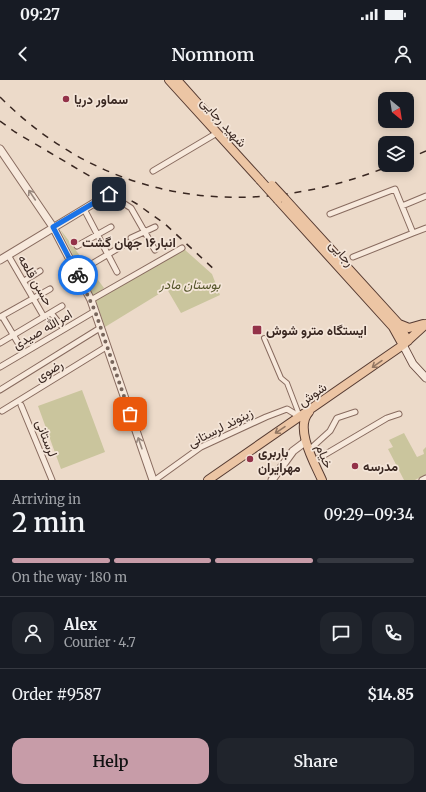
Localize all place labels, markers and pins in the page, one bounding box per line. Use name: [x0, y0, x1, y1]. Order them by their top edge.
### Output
place label: سماور دریا: [74, 91, 128, 108]
marker: سماور دریا: [61, 94, 71, 104]
pin: [92, 177, 126, 211]
place label: انبار۱۶ جهان گشت: [82, 234, 176, 251]
marker: انبار۱۶ جهان گشت: [69, 237, 79, 247]
place label: ایستگاه مترو شوش: [266, 322, 367, 339]
marker: ایستگاه مترو شوش: [251, 324, 263, 336]
pin: [113, 397, 147, 431]
place label: باربری مهرایران: [258, 444, 300, 476]
marker: باربری مهرایران: [245, 454, 255, 464]
place label: مدرسه: [363, 458, 398, 475]
marker: مدرسه: [350, 461, 360, 471]

